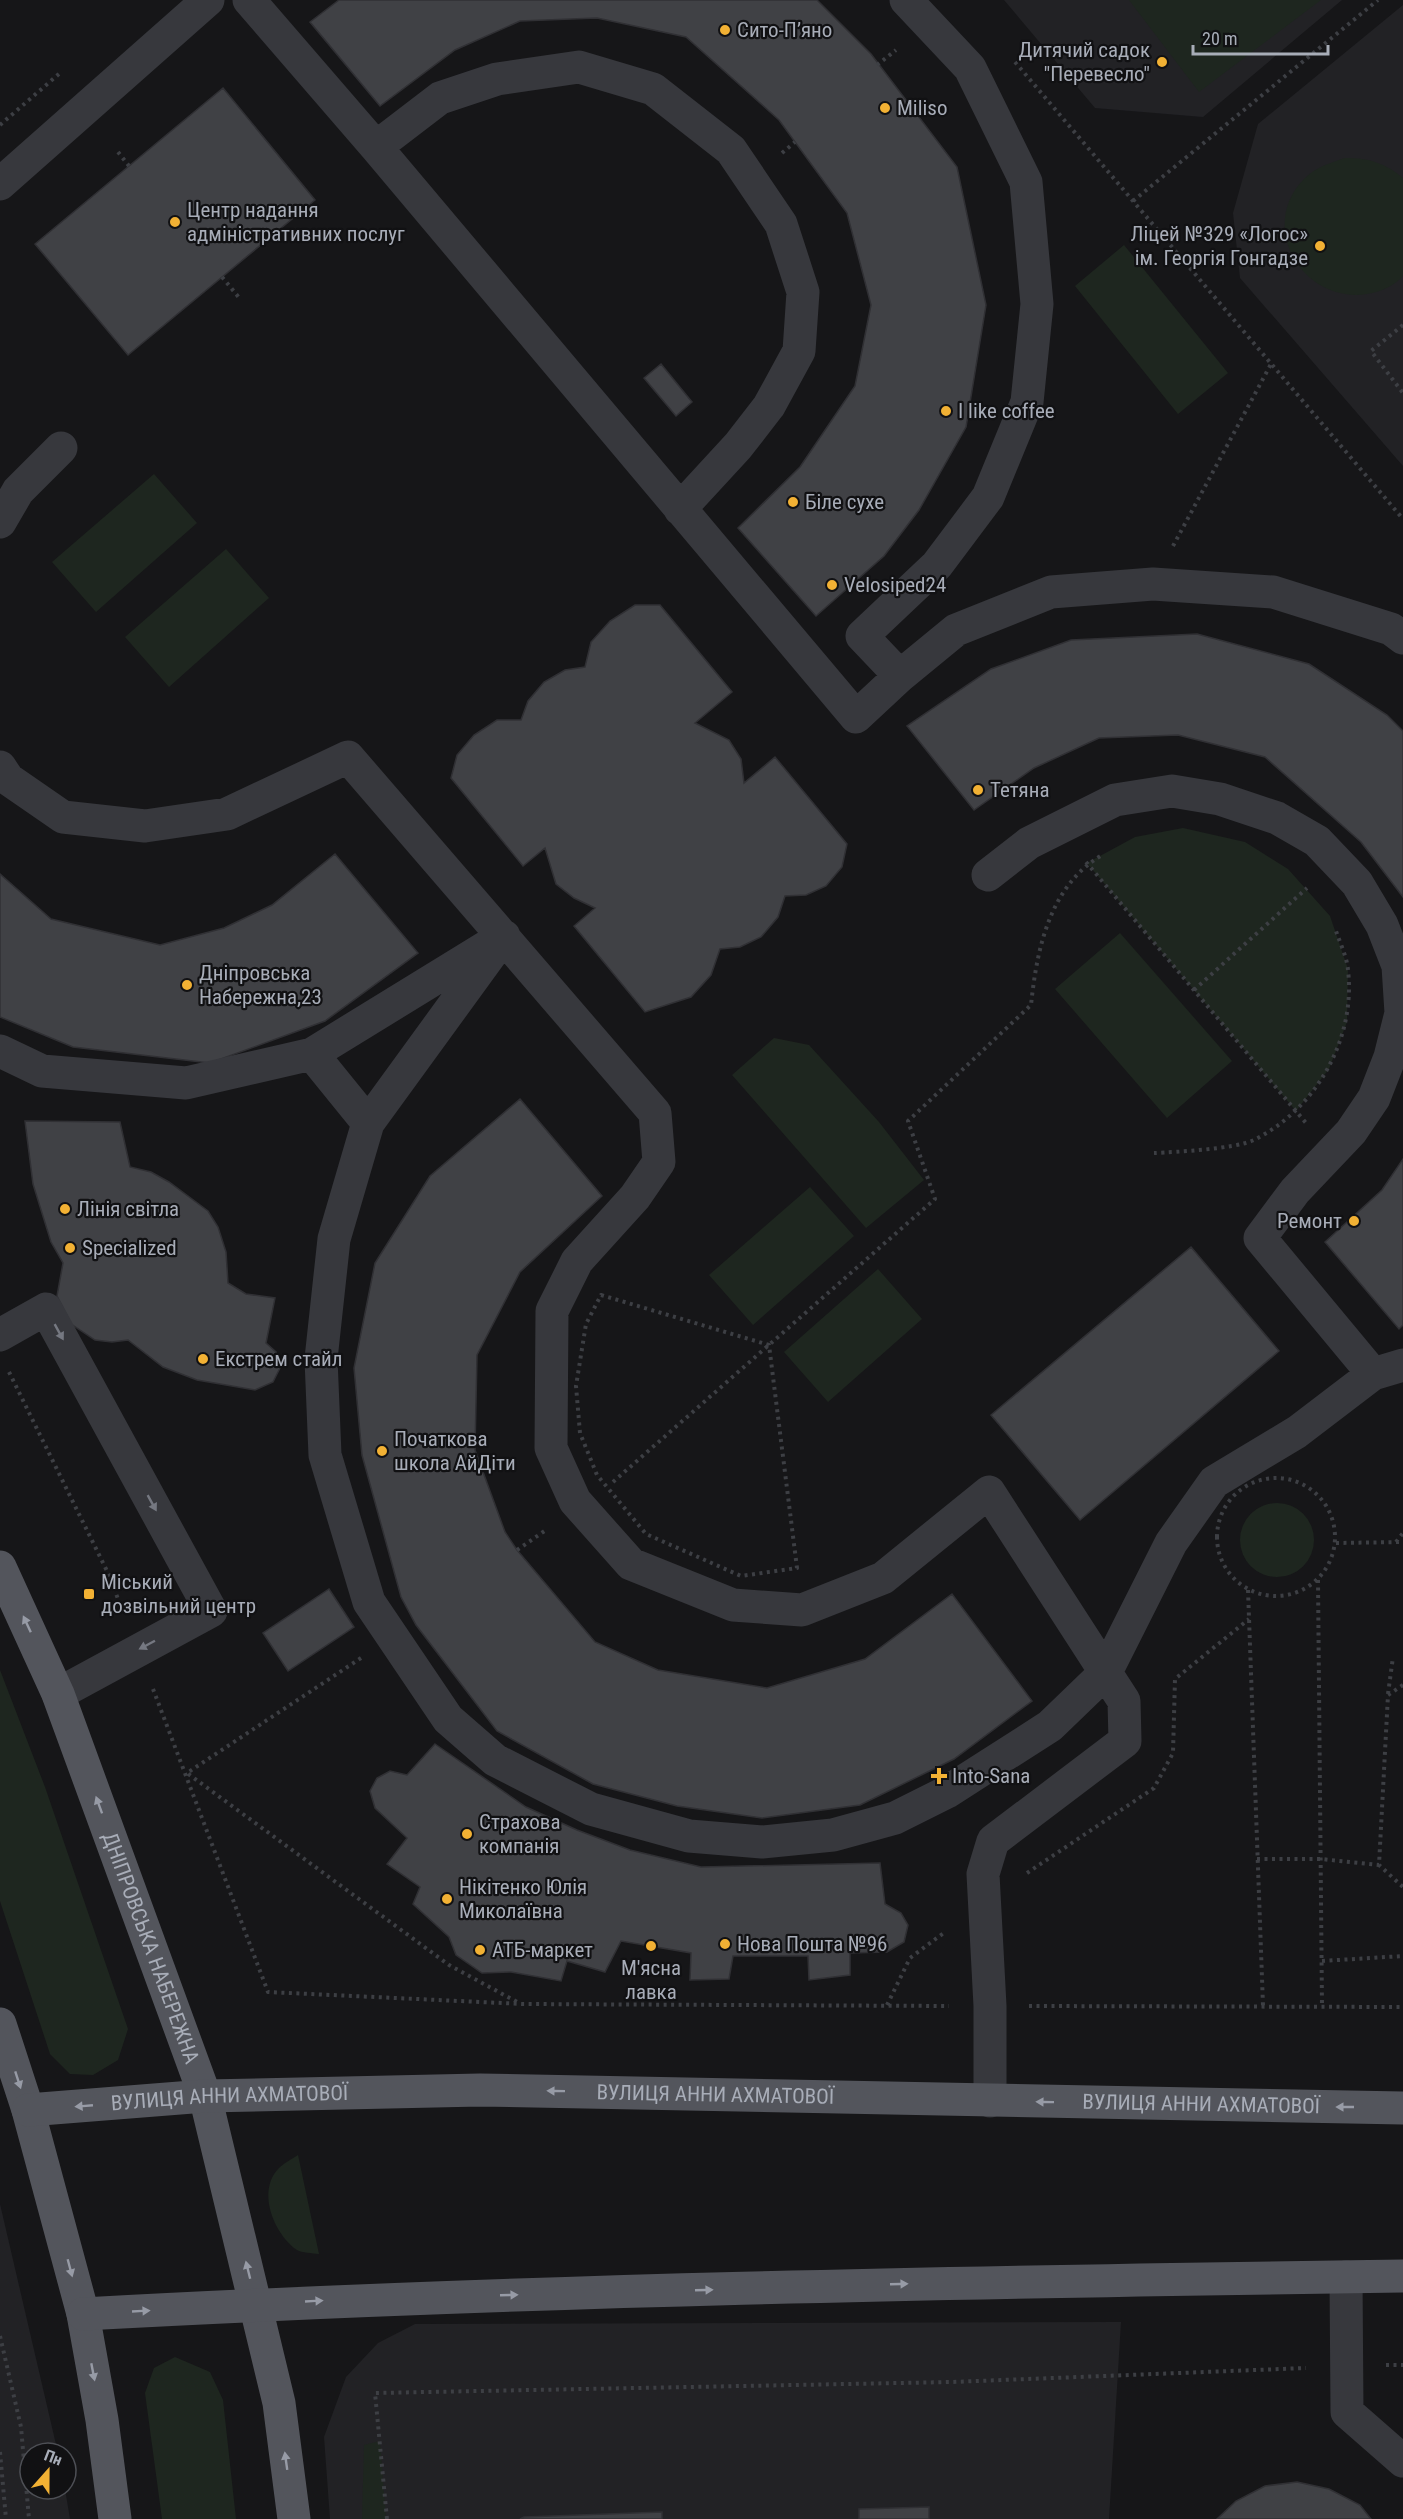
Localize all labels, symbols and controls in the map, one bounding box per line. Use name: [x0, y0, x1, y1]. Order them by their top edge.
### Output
place label: Сито-П’яно: [737, 18, 832, 42]
scale bar: [1193, 18, 1328, 56]
marker: Сито-П’яно: [718, 23, 732, 37]
text: 20 m: [1202, 28, 1237, 49]
place label: Дитячий садок "Перевесло": [1018, 38, 1150, 86]
marker: Дитячий садок "Перевесло": [1155, 55, 1169, 69]
place label: Miliso: [897, 96, 947, 120]
marker: Miliso: [878, 101, 892, 115]
place label: Центр надання адміністративних послуг: [187, 198, 405, 246]
marker: Центр надання адміністративних послуг: [168, 215, 182, 229]
place label: Ліцей №329 «Логос» ім. Георгія Гонгадзе: [1130, 222, 1308, 270]
marker: Ліцей №329 «Логос» ім. Георгія Гонгадзе: [1313, 239, 1327, 253]
place label: I like coffee: [958, 399, 1055, 423]
marker: I like coffee: [939, 404, 953, 418]
place label: Біле сухе: [805, 490, 884, 514]
marker: Біле сухе: [786, 495, 800, 509]
place label: Velosiped24: [844, 573, 946, 597]
marker: Velosiped24: [825, 578, 839, 592]
place label: Тетяна: [990, 778, 1049, 802]
marker: Тетяна: [971, 783, 985, 797]
place label: Дніпровська Набережна,23: [199, 961, 322, 1009]
marker: Дніпровська Набережна,23: [180, 978, 194, 992]
place label: Лінія світла: [77, 1197, 179, 1221]
marker: Лінія світла: [58, 1202, 72, 1216]
place label: Ремонт: [1277, 1209, 1342, 1233]
marker: Ремонт: [1347, 1214, 1361, 1228]
place label: Specialized: [82, 1236, 177, 1260]
marker: Specialized: [63, 1241, 77, 1255]
one-way arrow: [54, 1324, 64, 1341]
place label: Екстрем стайл: [215, 1347, 343, 1371]
marker: Екстрем стайл: [196, 1352, 210, 1366]
place label: Початкова школа АйДіти: [394, 1427, 516, 1475]
marker: Початкова школа АйДіти: [375, 1444, 389, 1458]
one-way arrow: [147, 1495, 157, 1512]
place label: Міський дозвільний центр: [101, 1570, 256, 1618]
marker: Міський дозвільний центр: [82, 1587, 96, 1601]
one-way arrow: [22, 1615, 31, 1632]
one-way arrow: [139, 1640, 156, 1650]
place label: Into-Sana: [952, 1764, 1030, 1788]
marker: Into-Sana: [930, 1767, 948, 1785]
one-way arrow: [93, 1796, 103, 1814]
place label: Страхова компанія: [479, 1810, 560, 1858]
marker: Страхова компанія: [460, 1827, 474, 1841]
street label: ДНІПРОВСЬКА НАБЕРЕЖНА: [98, 1829, 204, 2067]
place label: Нікітенко Юлія Миколаївна: [459, 1875, 587, 1923]
marker: Нікітенко Юлія Миколаївна: [440, 1892, 454, 1906]
place label: Нова Пошта №96: [737, 1932, 887, 1956]
marker: Нова Пошта №96: [718, 1937, 732, 1951]
place label: АТБ-маркет: [492, 1938, 593, 1962]
marker: М'ясна лавка: [644, 1939, 658, 1953]
marker: АТБ-маркет: [473, 1943, 487, 1957]
place label: М'ясна лавка: [621, 1956, 681, 2004]
one-way arrow: [14, 2071, 23, 2089]
street label: ВУЛИЦЯ АННИ АХМАТОВОЇ: [596, 2080, 835, 2109]
street label: ВУЛИЦЯ АННИ АХМАТОВОЇ: [110, 2081, 349, 2115]
one-way arrow: [546, 2087, 565, 2096]
street label: ВУЛИЦЯ АННИ АХМАТОВОЇ: [1082, 2090, 1321, 2118]
one-way arrow: [1035, 2097, 1054, 2107]
one-way arrow: [74, 2101, 93, 2111]
one-way arrow: [1335, 2102, 1354, 2112]
one-way arrow: [66, 2259, 75, 2277]
one-way arrow: [242, 2261, 252, 2279]
one-way arrow: [890, 2279, 909, 2289]
one-way arrow: [695, 2285, 714, 2294]
one-way arrow: [500, 2290, 519, 2300]
one-way arrow: [305, 2297, 324, 2306]
one-way arrow: [132, 2306, 151, 2316]
one-way arrow: [89, 2362, 98, 2381]
north arrow: [18, 2441, 78, 2501]
text: Пн: [41, 2445, 65, 2470]
one-way arrow: [282, 2451, 291, 2470]

